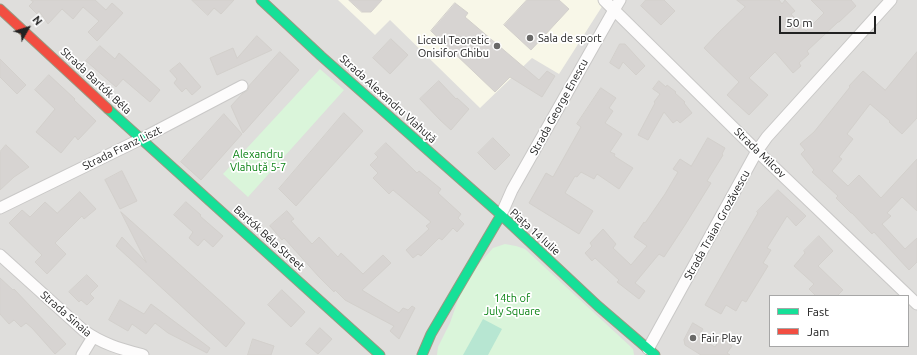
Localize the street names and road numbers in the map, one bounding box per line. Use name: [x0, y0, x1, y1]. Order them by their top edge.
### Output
street label: Strada Bartók Béla: [58, 45, 134, 117]
street label: Strada Alexandru Vlahuță: [337, 52, 439, 146]
street label: Strada George Enescu: [527, 57, 591, 157]
street label: Strada Franz Liszt: [80, 123, 164, 173]
street label: Strada Milcov: [732, 125, 788, 181]
street label: Strada Traian Grozăvescu: [681, 168, 753, 282]
street label: Bartók Béla Street: [231, 203, 307, 273]
street label: Piața 14 Iulie: [507, 206, 563, 258]
street label: Strada Sinaia: [38, 288, 94, 340]

